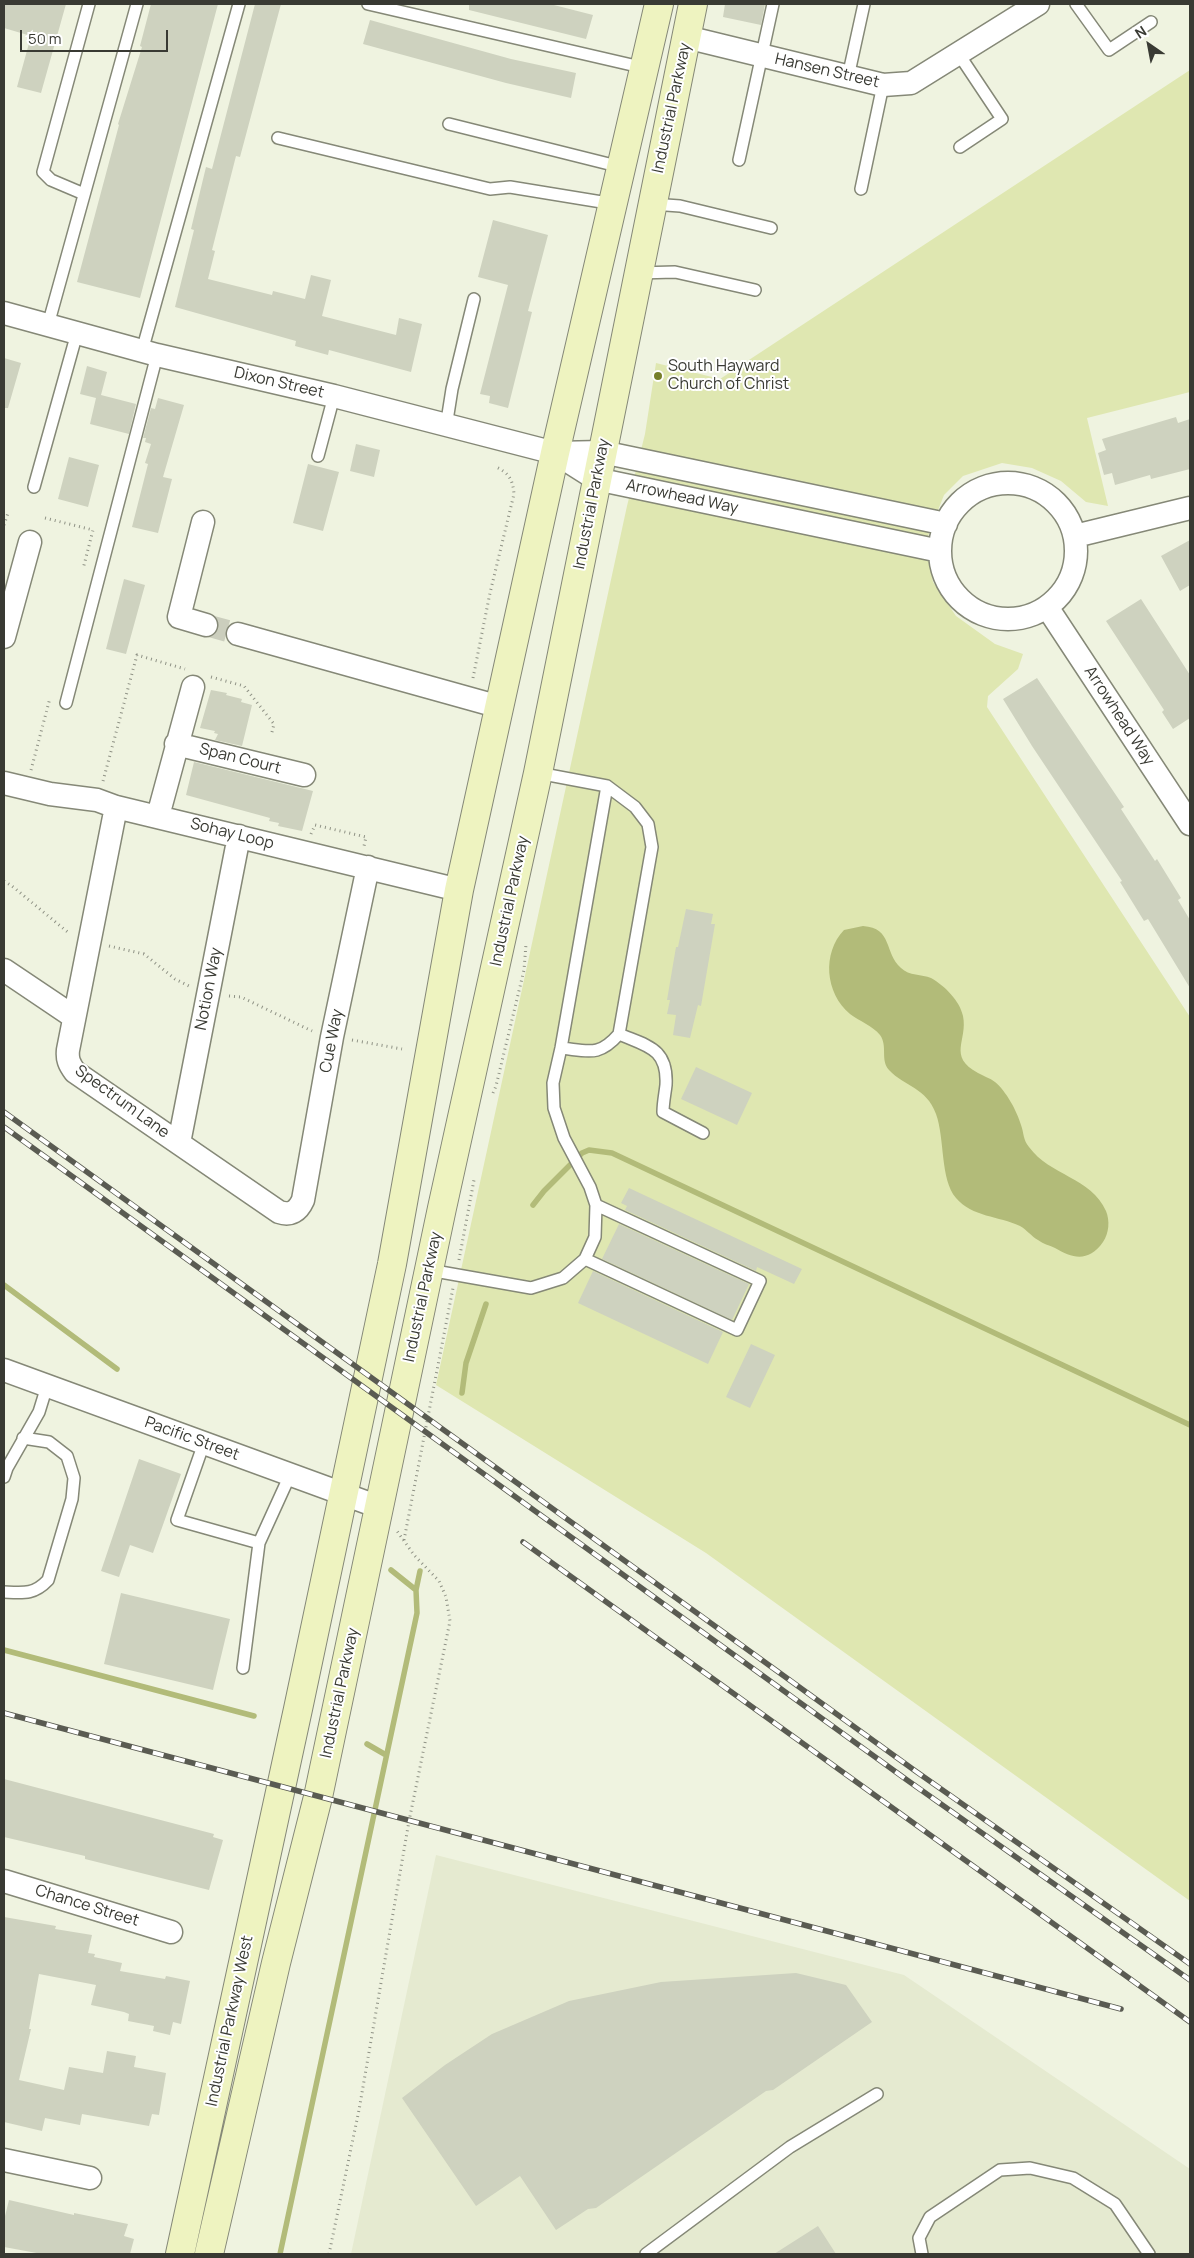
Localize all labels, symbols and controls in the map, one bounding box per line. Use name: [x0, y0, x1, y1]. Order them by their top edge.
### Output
scale bar: [22, 20, 170, 52]
north arrow: [1124, 20, 1174, 70]
text: N: [1131, 21, 1150, 43]
text: 50 m: [28, 28, 62, 49]
street label: Industrial Parkway: [649, 41, 695, 175]
street label: Hansen Street: [773, 50, 881, 92]
place label: South Hayward Church of Christ: [668, 357, 789, 395]
street label: Dixon Street: [232, 363, 326, 403]
marker: South Hayward Church of Christ: [652, 370, 664, 382]
street label: Industrial Parkway: [570, 437, 614, 571]
street label: Arrowhead Way: [624, 476, 740, 518]
street label: Arrowhead Way: [1080, 663, 1158, 769]
street label: Span Court: [197, 740, 283, 778]
street label: Sohay Loop: [188, 814, 276, 854]
street label: Industrial Parkway: [487, 834, 533, 968]
street label: Notion Way: [192, 946, 226, 1032]
street label: Cue Way: [316, 1007, 348, 1075]
street label: Spectrum Lane: [71, 1061, 173, 1143]
street label: Industrial Parkway: [400, 1230, 446, 1364]
street label: Pacific Street: [142, 1413, 242, 1465]
street label: Industrial Parkway: [317, 1626, 363, 1760]
street label: Chance Street: [33, 1881, 141, 1931]
street label: Industrial Parkway West: [203, 1934, 257, 2108]

